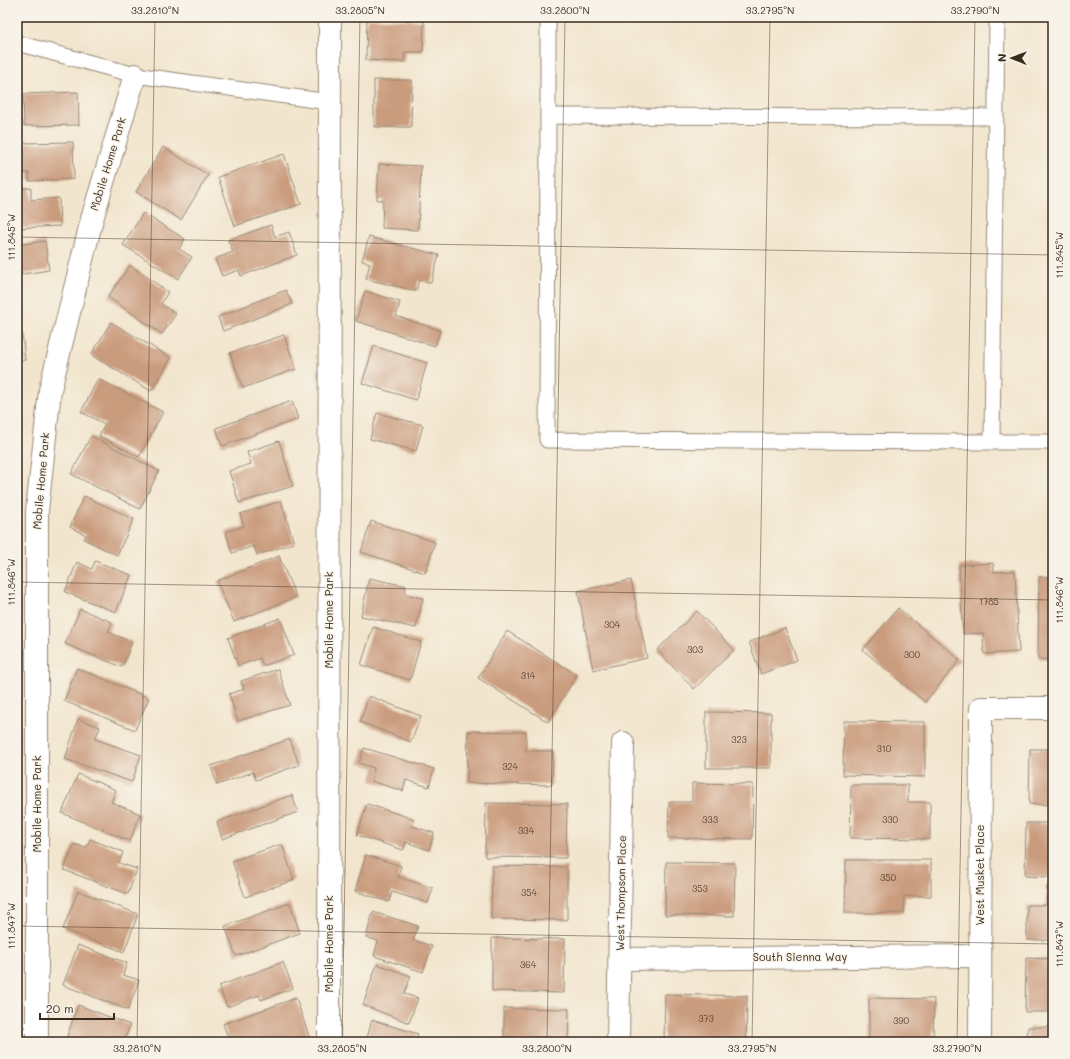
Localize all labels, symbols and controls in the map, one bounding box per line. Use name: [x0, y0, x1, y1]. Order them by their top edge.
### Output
text: 33.2810°N: [131, 3, 179, 17]
text: 33.2805°N: [335, 3, 385, 17]
text: 33.2800°N: [540, 3, 590, 17]
text: 33.2795°N: [746, 3, 794, 17]
text: 33.2790°N: [950, 3, 1000, 17]
north arrow: [992, 38, 1032, 78]
text: N: [994, 54, 1009, 62]
street label: Mobile Home Park: [86, 115, 129, 213]
text: 111.845°W: [4, 213, 18, 260]
text: 111.845°W: [1052, 231, 1066, 278]
street label: Mobile Home Park: [29, 432, 52, 530]
text: 111.846°W: [4, 558, 18, 605]
street label: Mobile Home Park: [321, 571, 336, 669]
text: 111.846°W: [1052, 576, 1066, 623]
house number: 1785: [979, 596, 999, 607]
house number: 304: [604, 619, 621, 630]
house number: 303: [687, 644, 703, 655]
house number: 300: [904, 649, 921, 660]
house number: 314: [521, 670, 536, 681]
house number: 323: [731, 734, 747, 745]
house number: 310: [877, 743, 892, 754]
street label: Mobile Home Park: [29, 755, 44, 853]
house number: 324: [502, 761, 518, 772]
house number: 333: [702, 814, 718, 825]
house number: 330: [882, 814, 898, 825]
street label: West Musket Place: [972, 824, 987, 925]
house number: 334: [518, 825, 535, 836]
street label: West Thompson Place: [612, 835, 629, 951]
house number: 350: [880, 872, 896, 883]
house number: 353: [692, 883, 708, 894]
house number: 354: [521, 887, 538, 898]
street label: Mobile Home Park: [321, 895, 336, 993]
text: 111.847°W: [4, 903, 18, 949]
text: 111.847°W: [1052, 921, 1066, 967]
street label: South Sienna Way: [753, 949, 847, 964]
house number: 364: [520, 959, 537, 970]
scale bar: [40, 995, 114, 1021]
text: 20 m: [46, 1000, 74, 1016]
house number: 373: [698, 1013, 714, 1024]
house number: 390: [893, 1015, 910, 1026]
text: 33.2810°N: [113, 1041, 161, 1055]
text: 33.2805°N: [317, 1041, 367, 1055]
text: 33.2800°N: [522, 1041, 572, 1055]
text: 33.2795°N: [728, 1041, 776, 1055]
text: 33.2790°N: [932, 1041, 982, 1055]

